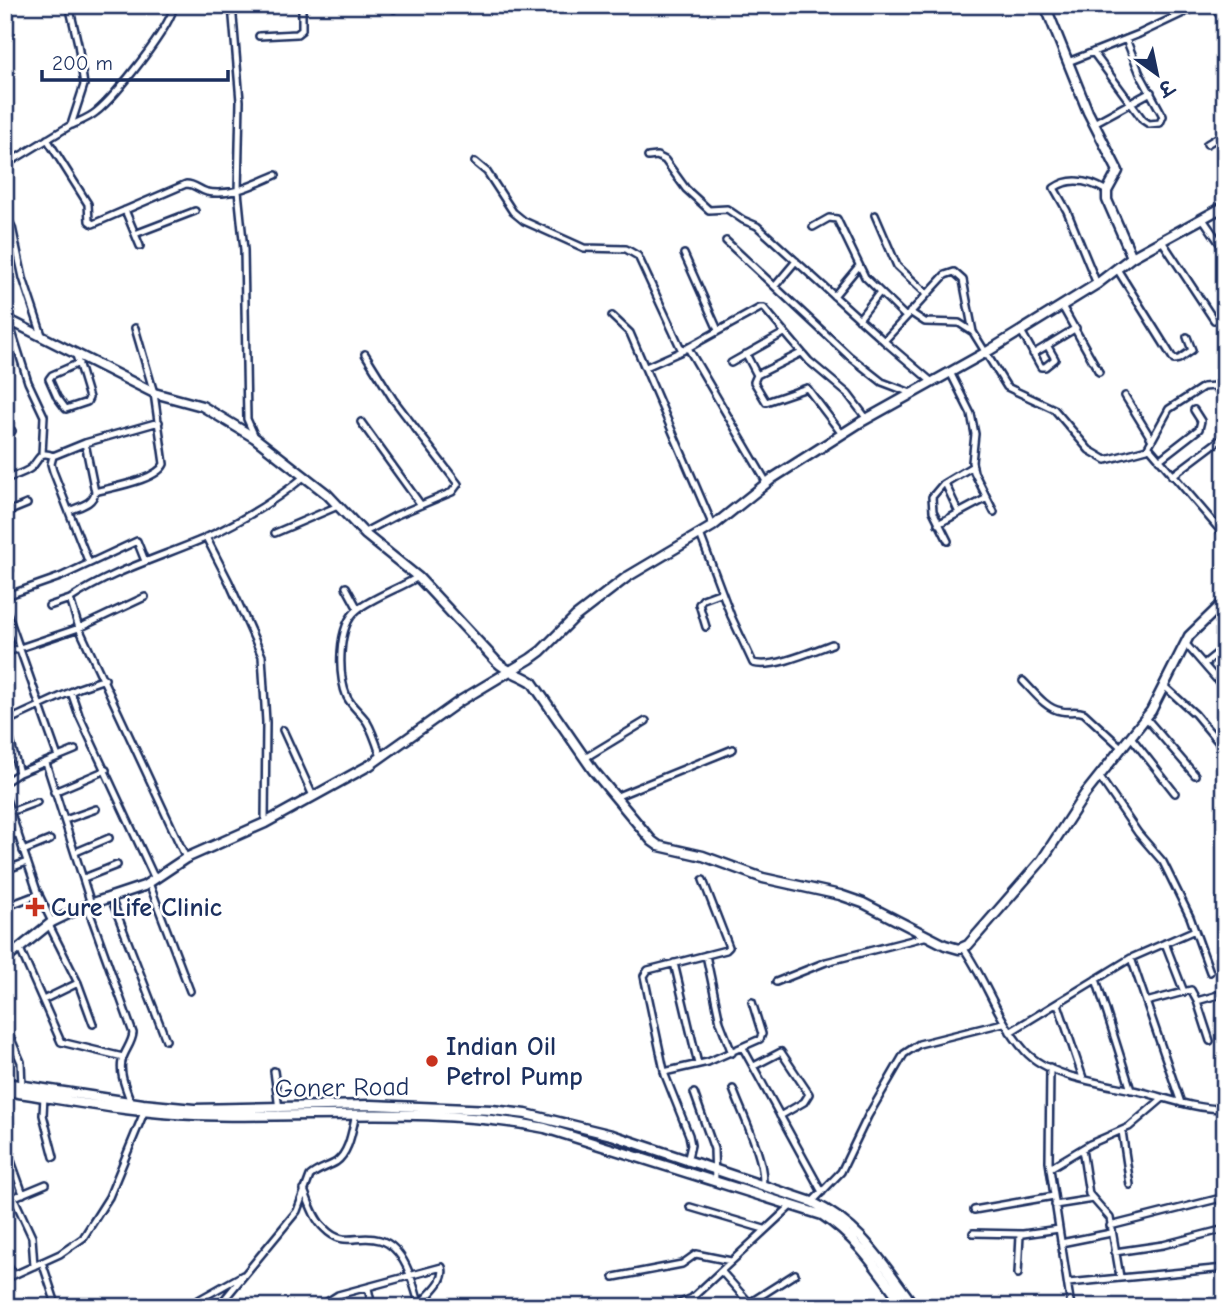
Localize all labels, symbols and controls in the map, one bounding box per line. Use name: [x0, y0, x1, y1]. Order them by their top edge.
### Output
scale bar: [42, 38, 228, 82]
north arrow: [1122, 38, 1192, 108]
text: 200 m: [52, 51, 113, 75]
text: उ: [1152, 74, 1179, 101]
place label: Cure Life Clinic: [51, 893, 222, 923]
marker: Cure Life Clinic: [25, 897, 45, 917]
place label: Indian Oil Petrol Pump: [446, 1032, 583, 1092]
marker: Indian Oil Petrol Pump: [424, 1053, 440, 1069]
street label: Goner Road: [274, 1072, 410, 1104]

